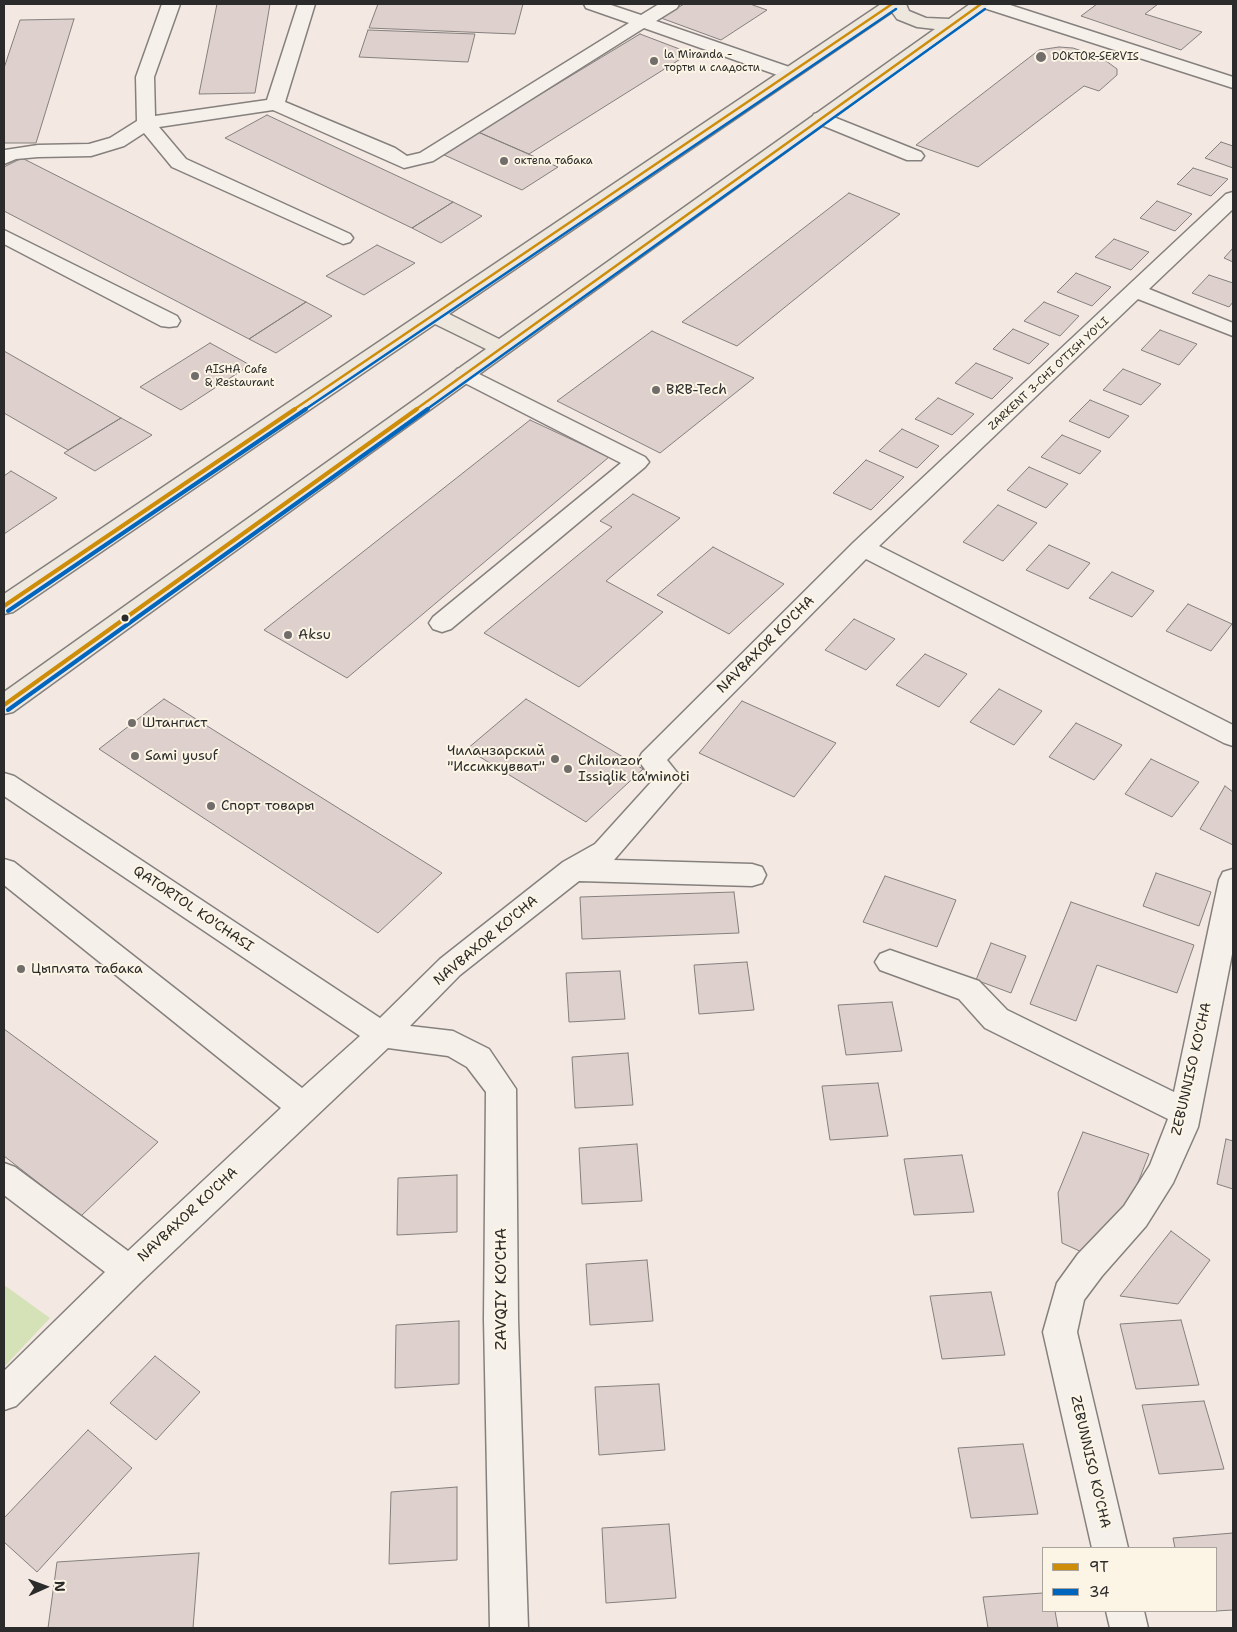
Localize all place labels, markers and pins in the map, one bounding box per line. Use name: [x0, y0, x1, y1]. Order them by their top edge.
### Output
place label: la Miranda - торты и сладости: [664, 48, 760, 74]
marker: DOKTOR-SERVIS: [1034, 50, 1048, 64]
place label: DOKTOR-SERVIS: [1052, 50, 1139, 64]
marker: la Miranda - торты и сладости: [648, 55, 660, 67]
place label: октепа табака: [514, 154, 593, 168]
marker: октепа табака: [498, 155, 510, 167]
place label: AISHA Cafe & Restaurant: [205, 363, 274, 389]
marker: AISHA Cafe & Restaurant: [189, 370, 201, 382]
place label: BRB-Tech: [666, 382, 727, 398]
marker: BRB-Tech: [650, 384, 662, 396]
unlabelled marker: [120, 613, 130, 623]
place label: Aksu: [298, 627, 331, 643]
marker: Aksu: [282, 629, 294, 641]
place label: Штангист: [142, 715, 207, 731]
marker: Штангист: [126, 717, 138, 729]
place label: Чиланзарский "Иссиккувват": [447, 743, 545, 776]
place label: Sami yusuf: [145, 748, 218, 764]
marker: Sami yusuf: [129, 750, 141, 762]
marker: Чиланзарский "Иссиккувват": [549, 753, 561, 765]
place label: Chilonzor Issiqlik ta'minoti: [578, 753, 690, 786]
marker: Chilonzor Issiqlik ta'minoti: [562, 763, 574, 775]
place label: Спорт товары: [221, 798, 314, 814]
marker: Спорт товары: [205, 800, 217, 812]
place label: Цыплята табака: [31, 961, 143, 977]
marker: Цыплята табака: [15, 963, 27, 975]

